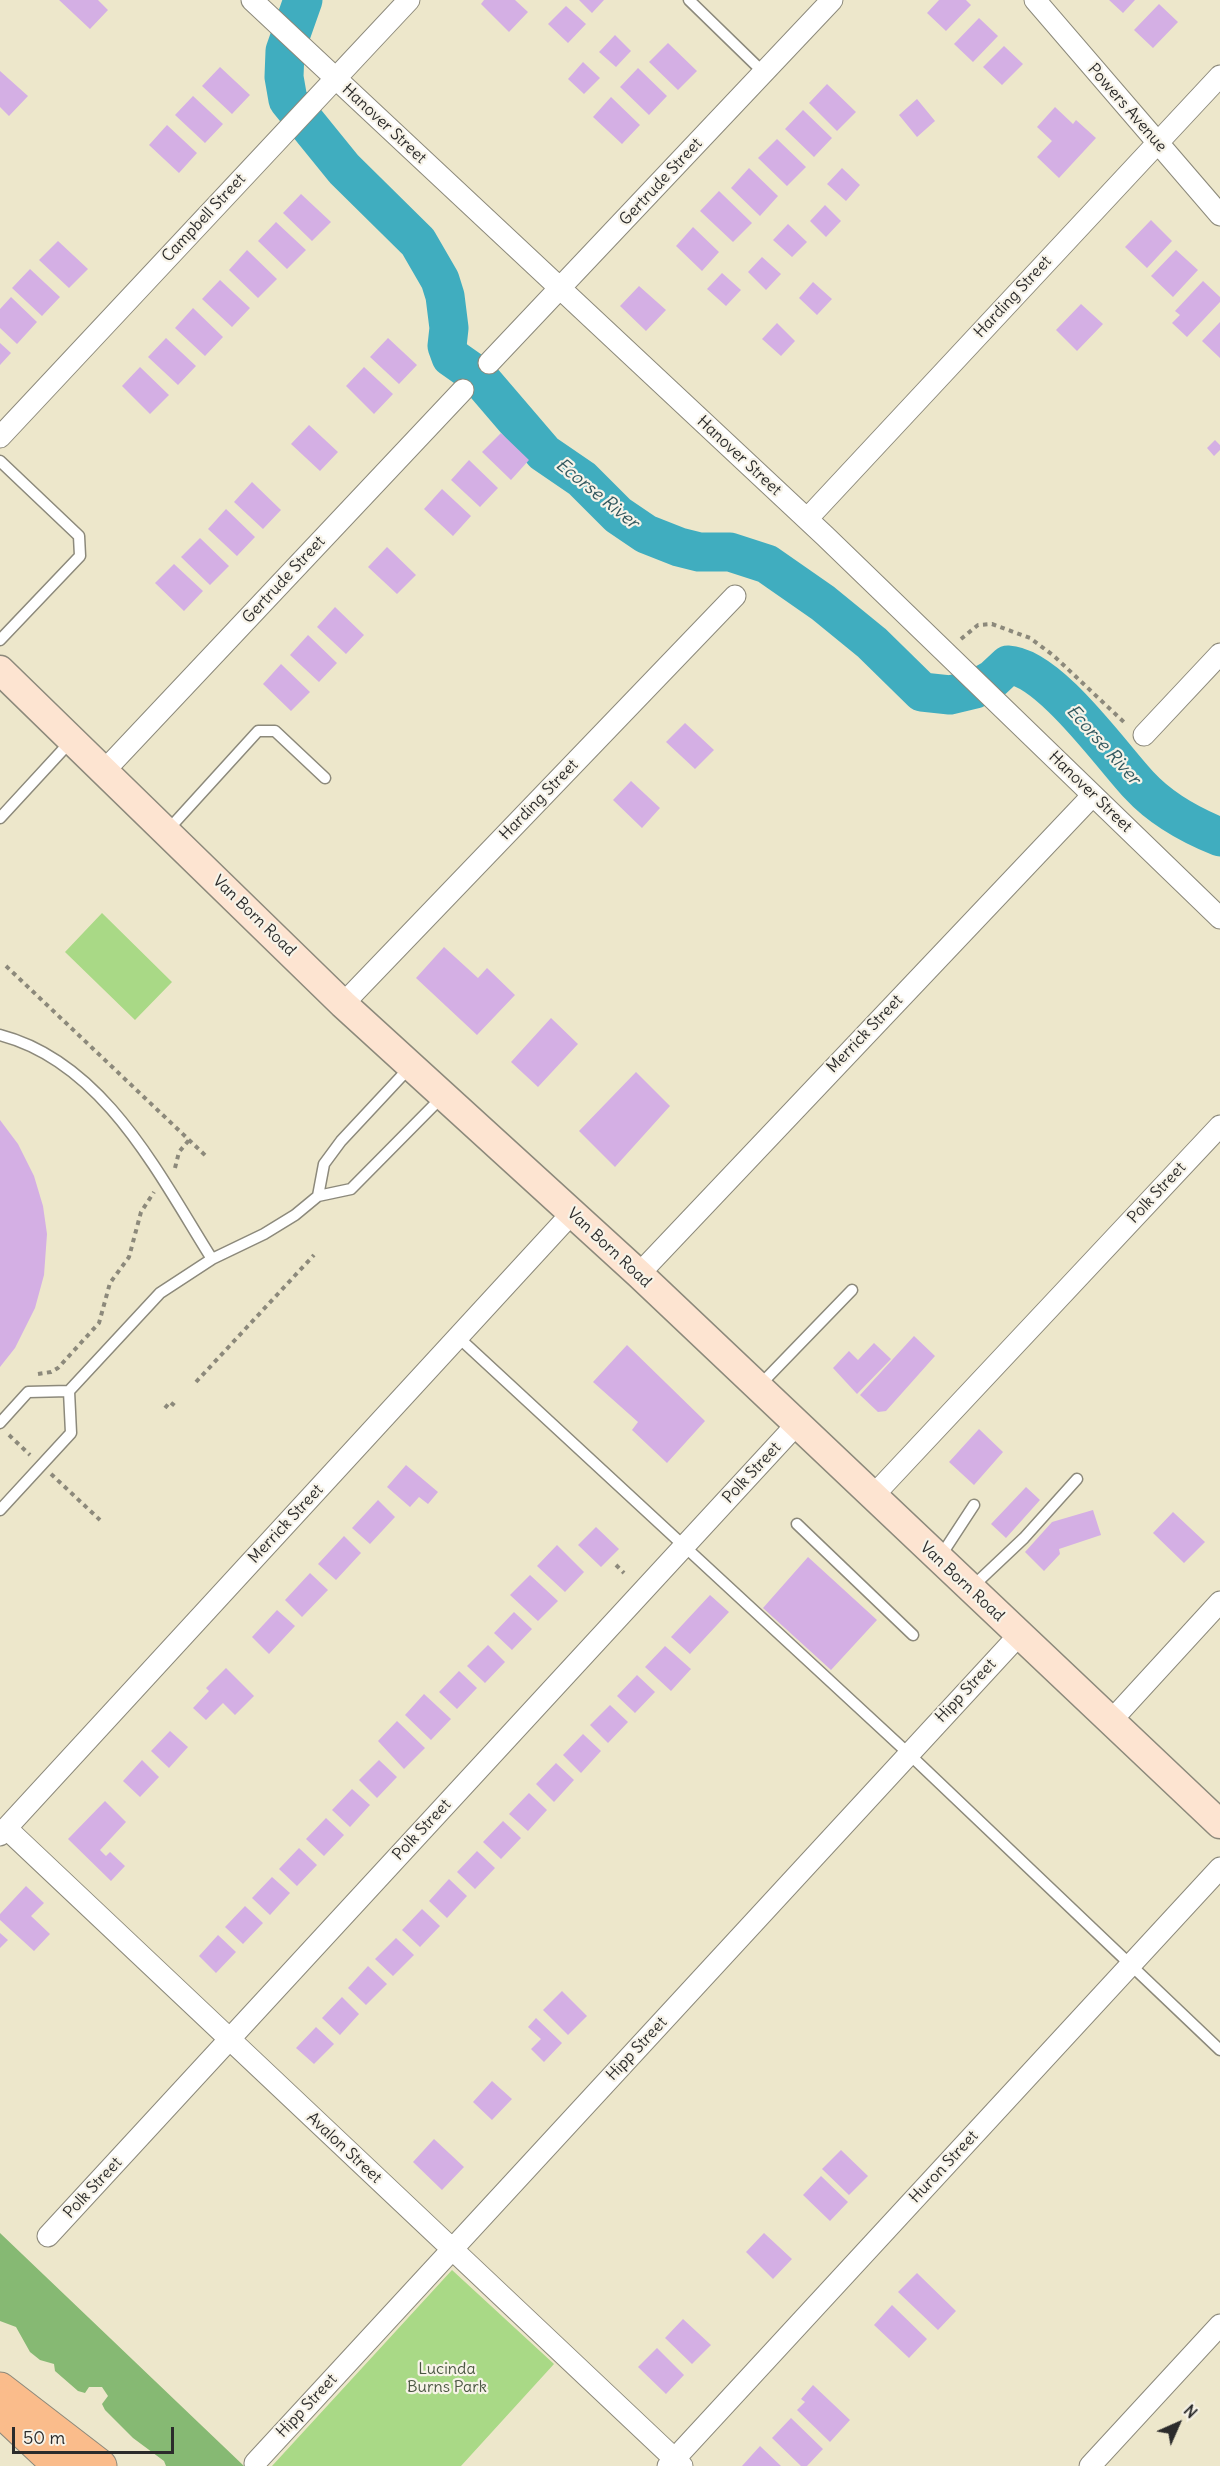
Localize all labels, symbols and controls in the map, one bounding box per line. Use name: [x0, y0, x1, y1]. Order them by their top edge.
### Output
street label: Powers Avenue: [1083, 60, 1171, 156]
street label: Hanover Street: [338, 80, 430, 168]
street label: Gertrude Street: [616, 134, 706, 230]
street label: Campbell Street: [158, 170, 250, 266]
street label: Harding Street: [970, 252, 1056, 342]
street label: Hanover Street: [693, 412, 785, 500]
water label: Ecorse River: [551, 454, 643, 534]
street label: Gertrude Street: [239, 532, 329, 628]
water label: Ecorse River: [1061, 701, 1145, 789]
street label: Hanover Street: [1044, 747, 1136, 837]
street label: Harding Street: [496, 756, 582, 844]
street label: Van Born Road: [208, 872, 300, 960]
street label: Merrick Street: [823, 991, 907, 1077]
street label: Polk Street: [1124, 1158, 1190, 1228]
street label: Van Born Road: [563, 1204, 655, 1292]
street label: Polk Street: [719, 1438, 785, 1508]
street label: Merrick Street: [245, 1481, 327, 1567]
street label: Van Born Road: [916, 1538, 1008, 1626]
street label: Hipp Street: [932, 1655, 1000, 1727]
street label: Polk Street: [389, 1795, 455, 1865]
street label: Hipp Street: [603, 2013, 671, 2085]
street label: Avalon Street: [303, 2108, 385, 2188]
street label: Huron Street: [906, 2127, 982, 2207]
street label: Polk Street: [60, 2153, 126, 2223]
park label: Lucinda Burns Park: [407, 2359, 487, 2397]
street label: Hipp Street: [273, 2370, 341, 2442]
north arrow: [1148, 2394, 1208, 2454]
text: N: [1180, 2400, 1202, 2422]
scale bar: [15, 2415, 177, 2453]
text: 50 m: [23, 2426, 65, 2449]

